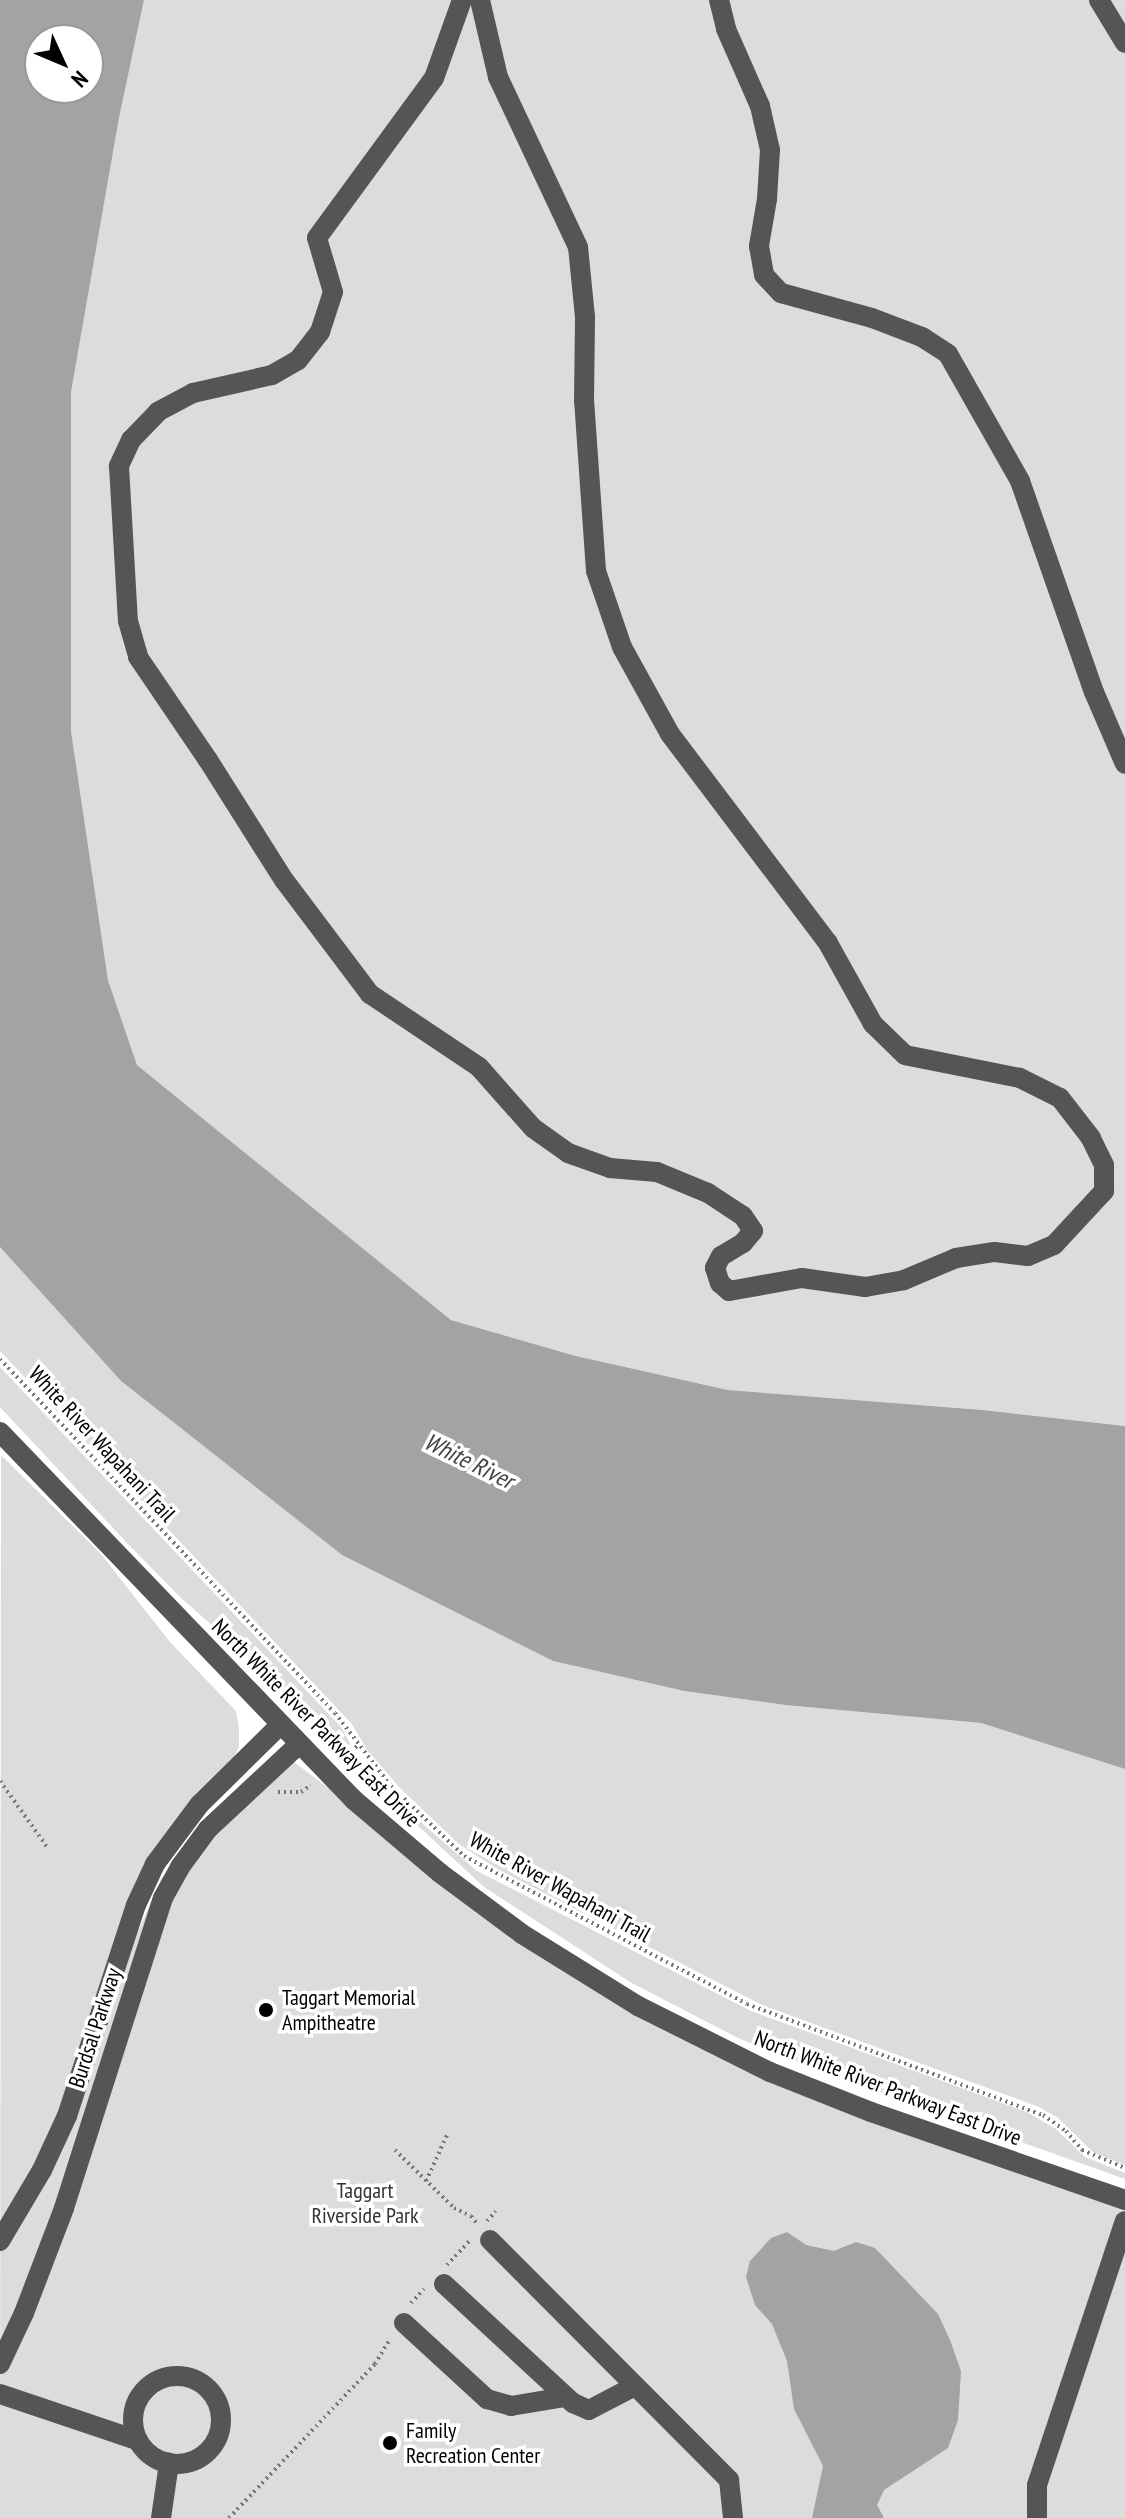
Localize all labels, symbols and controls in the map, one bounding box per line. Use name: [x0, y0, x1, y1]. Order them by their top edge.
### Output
north arrow: [24, 24, 104, 104]
text: N: [66, 65, 94, 93]
street label: White River Wapahani Trail: [23, 1360, 181, 1528]
water label: White River: [420, 1427, 518, 1495]
street label: North White River Parkway East Drive: [206, 1613, 426, 1833]
street label: White River Wapahani Trail: [464, 1826, 656, 1948]
street label: Burdsal Parkway: [63, 1965, 127, 2091]
place label: Taggart Memorial Ampitheatre: [282, 1984, 415, 2036]
marker: Taggart Memorial Ampitheatre: [257, 2001, 275, 2019]
street label: North White River Parkway East Drive: [750, 2025, 1026, 2151]
park label: Taggart Riverside Park: [311, 2177, 419, 2228]
place label: Family Recreation Center: [406, 2417, 540, 2468]
marker: Family Recreation Center: [381, 2434, 399, 2452]

